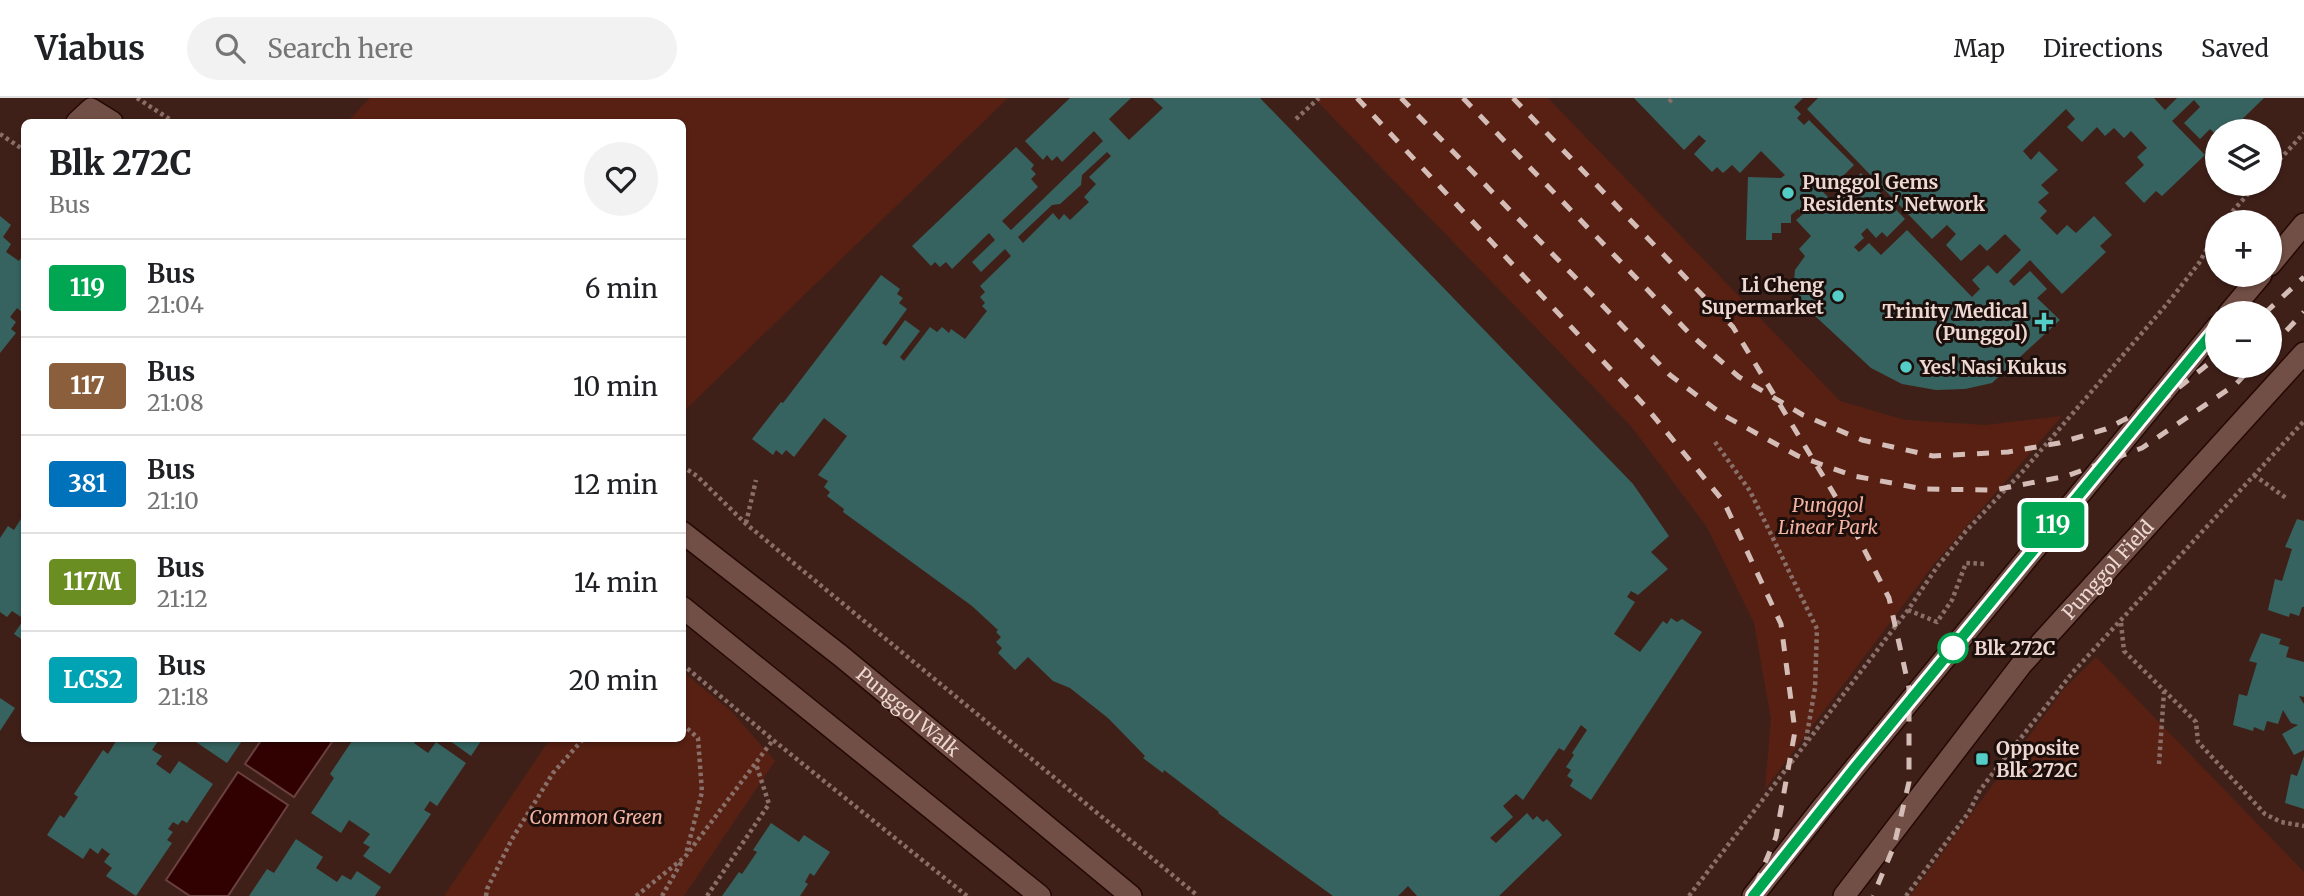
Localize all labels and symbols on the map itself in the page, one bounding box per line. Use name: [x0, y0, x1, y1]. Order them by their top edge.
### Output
place label: Punggol Gems Residents' Network: [1802, 170, 1986, 216]
marker: Punggol Gems Residents' Network: [1780, 185, 1796, 201]
place label: Li Cheng Supermarket: [1701, 273, 1824, 319]
marker: Li Cheng Supermarket: [1830, 288, 1846, 304]
place label: Trinity Medical (Punggol): [1882, 299, 2028, 345]
marker: Trinity Medical (Punggol): [2034, 312, 2054, 332]
place label: Yes! Nasi Kukus: [1919, 355, 2067, 379]
marker: Yes! Nasi Kukus: [1898, 359, 1914, 375]
park label: Punggol Linear Park: [1778, 493, 1879, 539]
line badge: 119: [2013, 502, 2093, 548]
street label: Punggol Field: [2057, 515, 2159, 624]
marker: Blk 272C: [1938, 633, 1968, 663]
place label: Blk 272C: [1974, 636, 2056, 660]
street label: Punggol Walk: [852, 662, 965, 762]
place label: Opposite Blk 272C: [1996, 736, 2079, 782]
marker: Opposite Blk 272C: [1974, 751, 1990, 767]
park label: Common Green: [529, 805, 663, 829]

